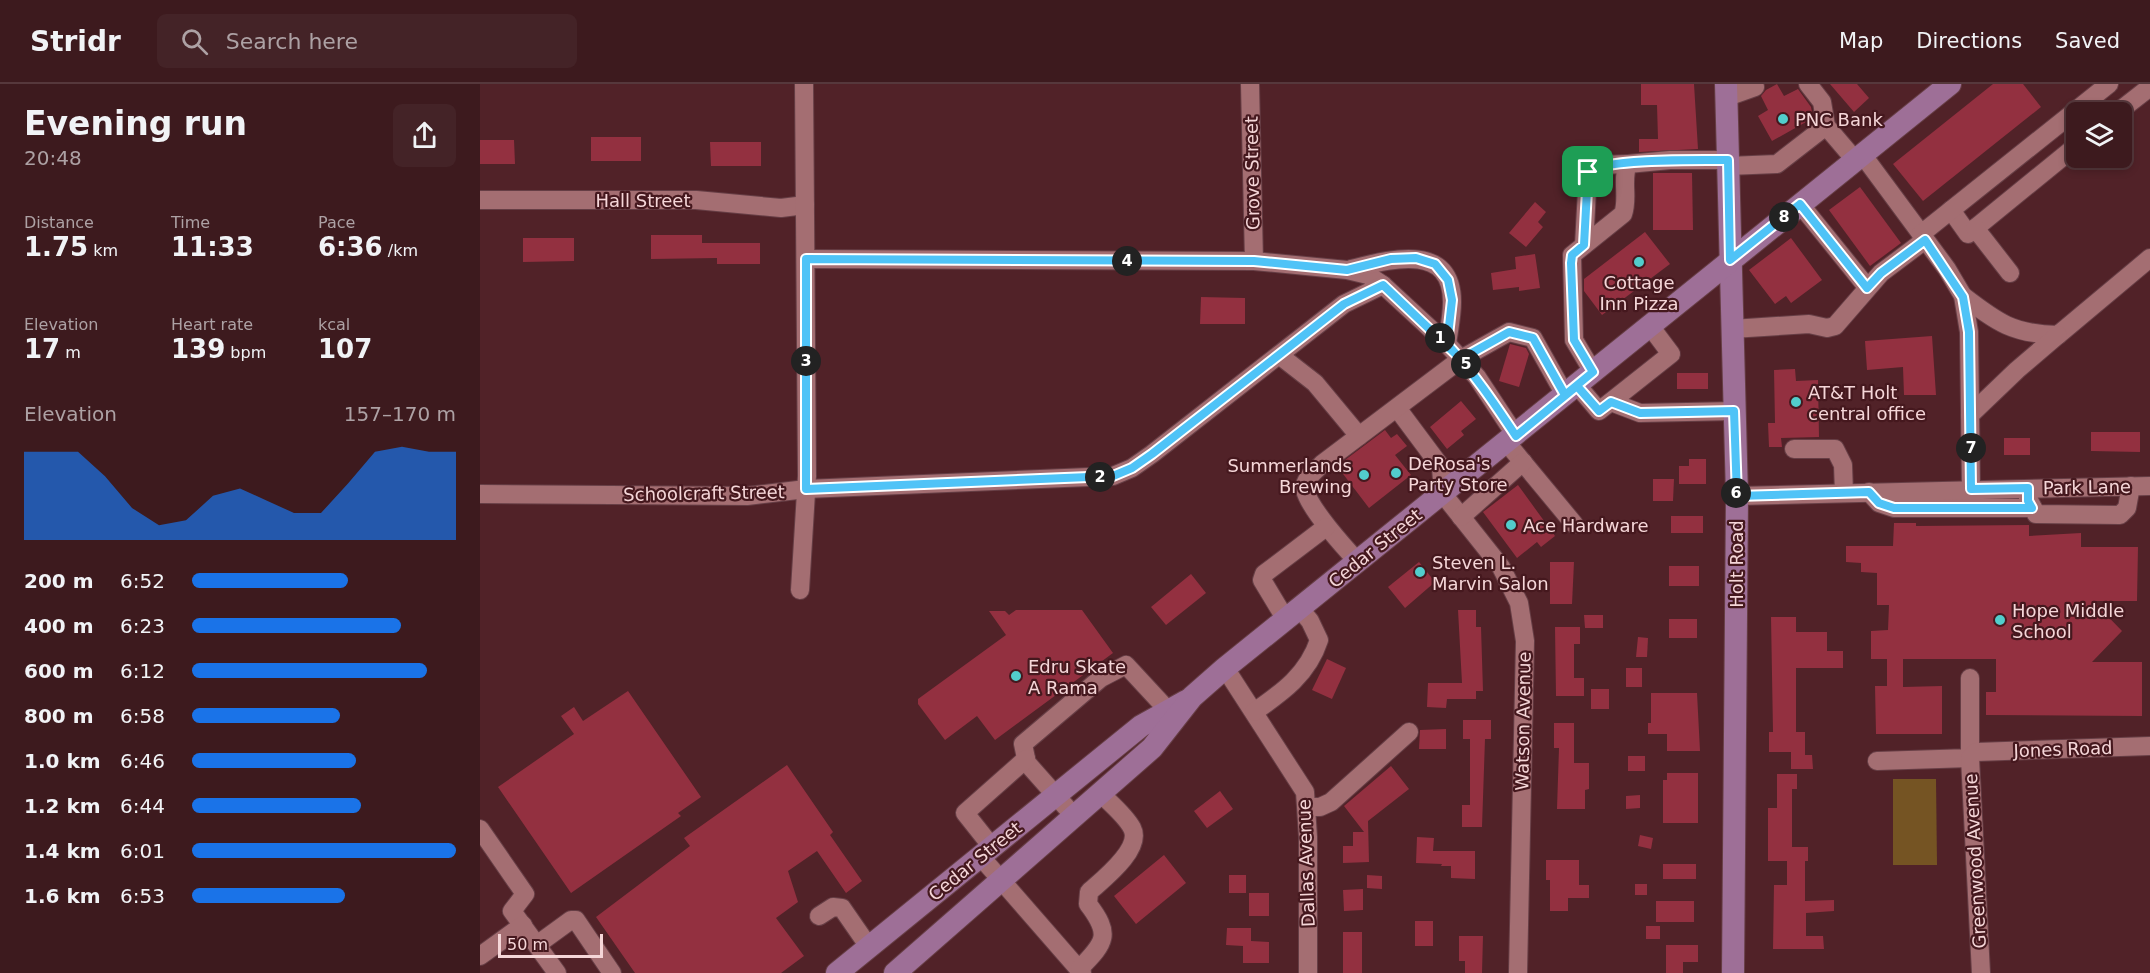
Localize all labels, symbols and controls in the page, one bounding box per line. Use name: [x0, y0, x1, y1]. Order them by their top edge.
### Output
search box: [157, 14, 577, 68]
text: Stridr: [30, 25, 121, 58]
icon: search: [178, 25, 211, 58]
text: Search here: [226, 29, 358, 54]
text: Map: [1839, 29, 1883, 53]
text: Directions: [1916, 29, 2022, 53]
text: Saved: [2055, 29, 2120, 53]
map controls: [2066, 102, 2132, 168]
button: layers: [2066, 102, 2132, 168]
text: Evening run: [24, 104, 247, 143]
button: share: [393, 104, 456, 167]
place label: PNC Bank: [1795, 109, 1883, 130]
marker: PNC Bank: [1776, 112, 1790, 126]
street label: Grove Street: [1241, 116, 1263, 230]
text: 20:48: [24, 146, 82, 170]
pin: [1562, 146, 1613, 197]
icon: arrive: [1571, 155, 1604, 188]
street label: Hall Street: [596, 190, 690, 211]
pin: 8: [1769, 202, 1799, 232]
text: 8: [1778, 207, 1790, 226]
text: Distance: [24, 213, 94, 232]
text: Time: [171, 213, 210, 232]
text: Pace: [318, 213, 355, 232]
text: 1.75: [24, 232, 88, 262]
text: 11:33: [171, 232, 254, 262]
text: 6:36: [318, 232, 383, 262]
text: km: [88, 241, 118, 260]
text: /km: [383, 241, 418, 260]
pin: 4: [1112, 246, 1142, 276]
text: 4: [1121, 251, 1133, 270]
marker: Cottage Inn Pizza: [1632, 255, 1646, 269]
place label: Cottage Inn Pizza: [1599, 272, 1679, 314]
text: Elevation: [24, 315, 98, 334]
text: Heart rate: [171, 315, 253, 334]
text: kcal: [318, 315, 350, 334]
pin: 1: [1425, 323, 1455, 353]
text: 1: [1434, 328, 1446, 347]
text: 17: [24, 334, 60, 364]
text: 139: [171, 334, 225, 364]
text: 107: [318, 334, 372, 364]
text: m: [60, 343, 81, 362]
text: bpm: [225, 343, 266, 362]
pin: 3: [791, 346, 821, 376]
pin: 5: [1451, 349, 1481, 379]
text: 3: [800, 351, 812, 370]
text: 5: [1460, 354, 1472, 373]
place label: AT&T Holt central office: [1808, 382, 1926, 424]
marker: AT&T Holt central office: [1789, 395, 1803, 409]
text: Elevation: [24, 402, 117, 426]
text: 157–170 m: [344, 402, 456, 426]
pin: 7: [1956, 433, 1986, 463]
text: 7: [1965, 438, 1977, 457]
place label: DeRosa's Party Store: [1408, 453, 1507, 495]
place label: Summerlands Brewing: [1227, 455, 1352, 497]
pin: 2: [1085, 462, 1115, 492]
marker: DeRosa's Party Store: [1389, 466, 1403, 480]
text: 2: [1094, 467, 1106, 486]
marker: Summerlands Brewing: [1357, 468, 1371, 482]
street label: Park Lane: [2043, 476, 2131, 498]
pin: 6: [1721, 478, 1751, 508]
street label: Schoolcraft Street: [623, 481, 785, 505]
text: 6: [1730, 483, 1742, 502]
street label: Cedar Street: [1324, 504, 1426, 592]
place label: Ace Hardware: [1523, 515, 1649, 536]
marker: Ace Hardware: [1504, 518, 1518, 532]
street label: Holt Road: [1726, 520, 1747, 608]
place label: Steven L. Marvin Salon: [1432, 552, 1549, 594]
marker: Steven L. Marvin Salon: [1413, 565, 1427, 579]
text: 200 m: [24, 569, 94, 593]
text: 6:52: [120, 569, 165, 593]
place label: Hope Middle School: [2012, 600, 2124, 642]
marker: Hope Middle School: [1993, 613, 2007, 627]
text: 400 m: [24, 614, 94, 638]
text: 6:23: [120, 614, 165, 638]
street label: Watson Avenue: [1511, 651, 1535, 791]
place label: Edru Skate A Rama: [1028, 656, 1126, 698]
text: 600 m: [24, 659, 94, 683]
text: 6:12: [120, 659, 165, 683]
marker: Edru Skate A Rama: [1009, 669, 1023, 683]
text: 800 m: [24, 704, 94, 728]
text: 6:58: [120, 704, 165, 728]
street label: Jones Road: [2012, 737, 2113, 761]
text: 1.0 km: [24, 749, 101, 773]
text: 6:46: [120, 749, 165, 773]
street label: Greenwood Avenue: [1960, 773, 1990, 949]
text: 1.2 km: [24, 794, 101, 818]
text: 6:44: [120, 794, 165, 818]
street label: Dallas Avenue: [1293, 799, 1319, 927]
street label: Cedar Street: [924, 817, 1026, 905]
text: 1.4 km: [24, 839, 101, 863]
text: 6:01: [120, 839, 165, 863]
text: 1.6 km: [24, 884, 101, 908]
text: 6:53: [120, 884, 165, 908]
scale bar: [498, 931, 603, 958]
text: 50 m: [507, 935, 548, 954]

